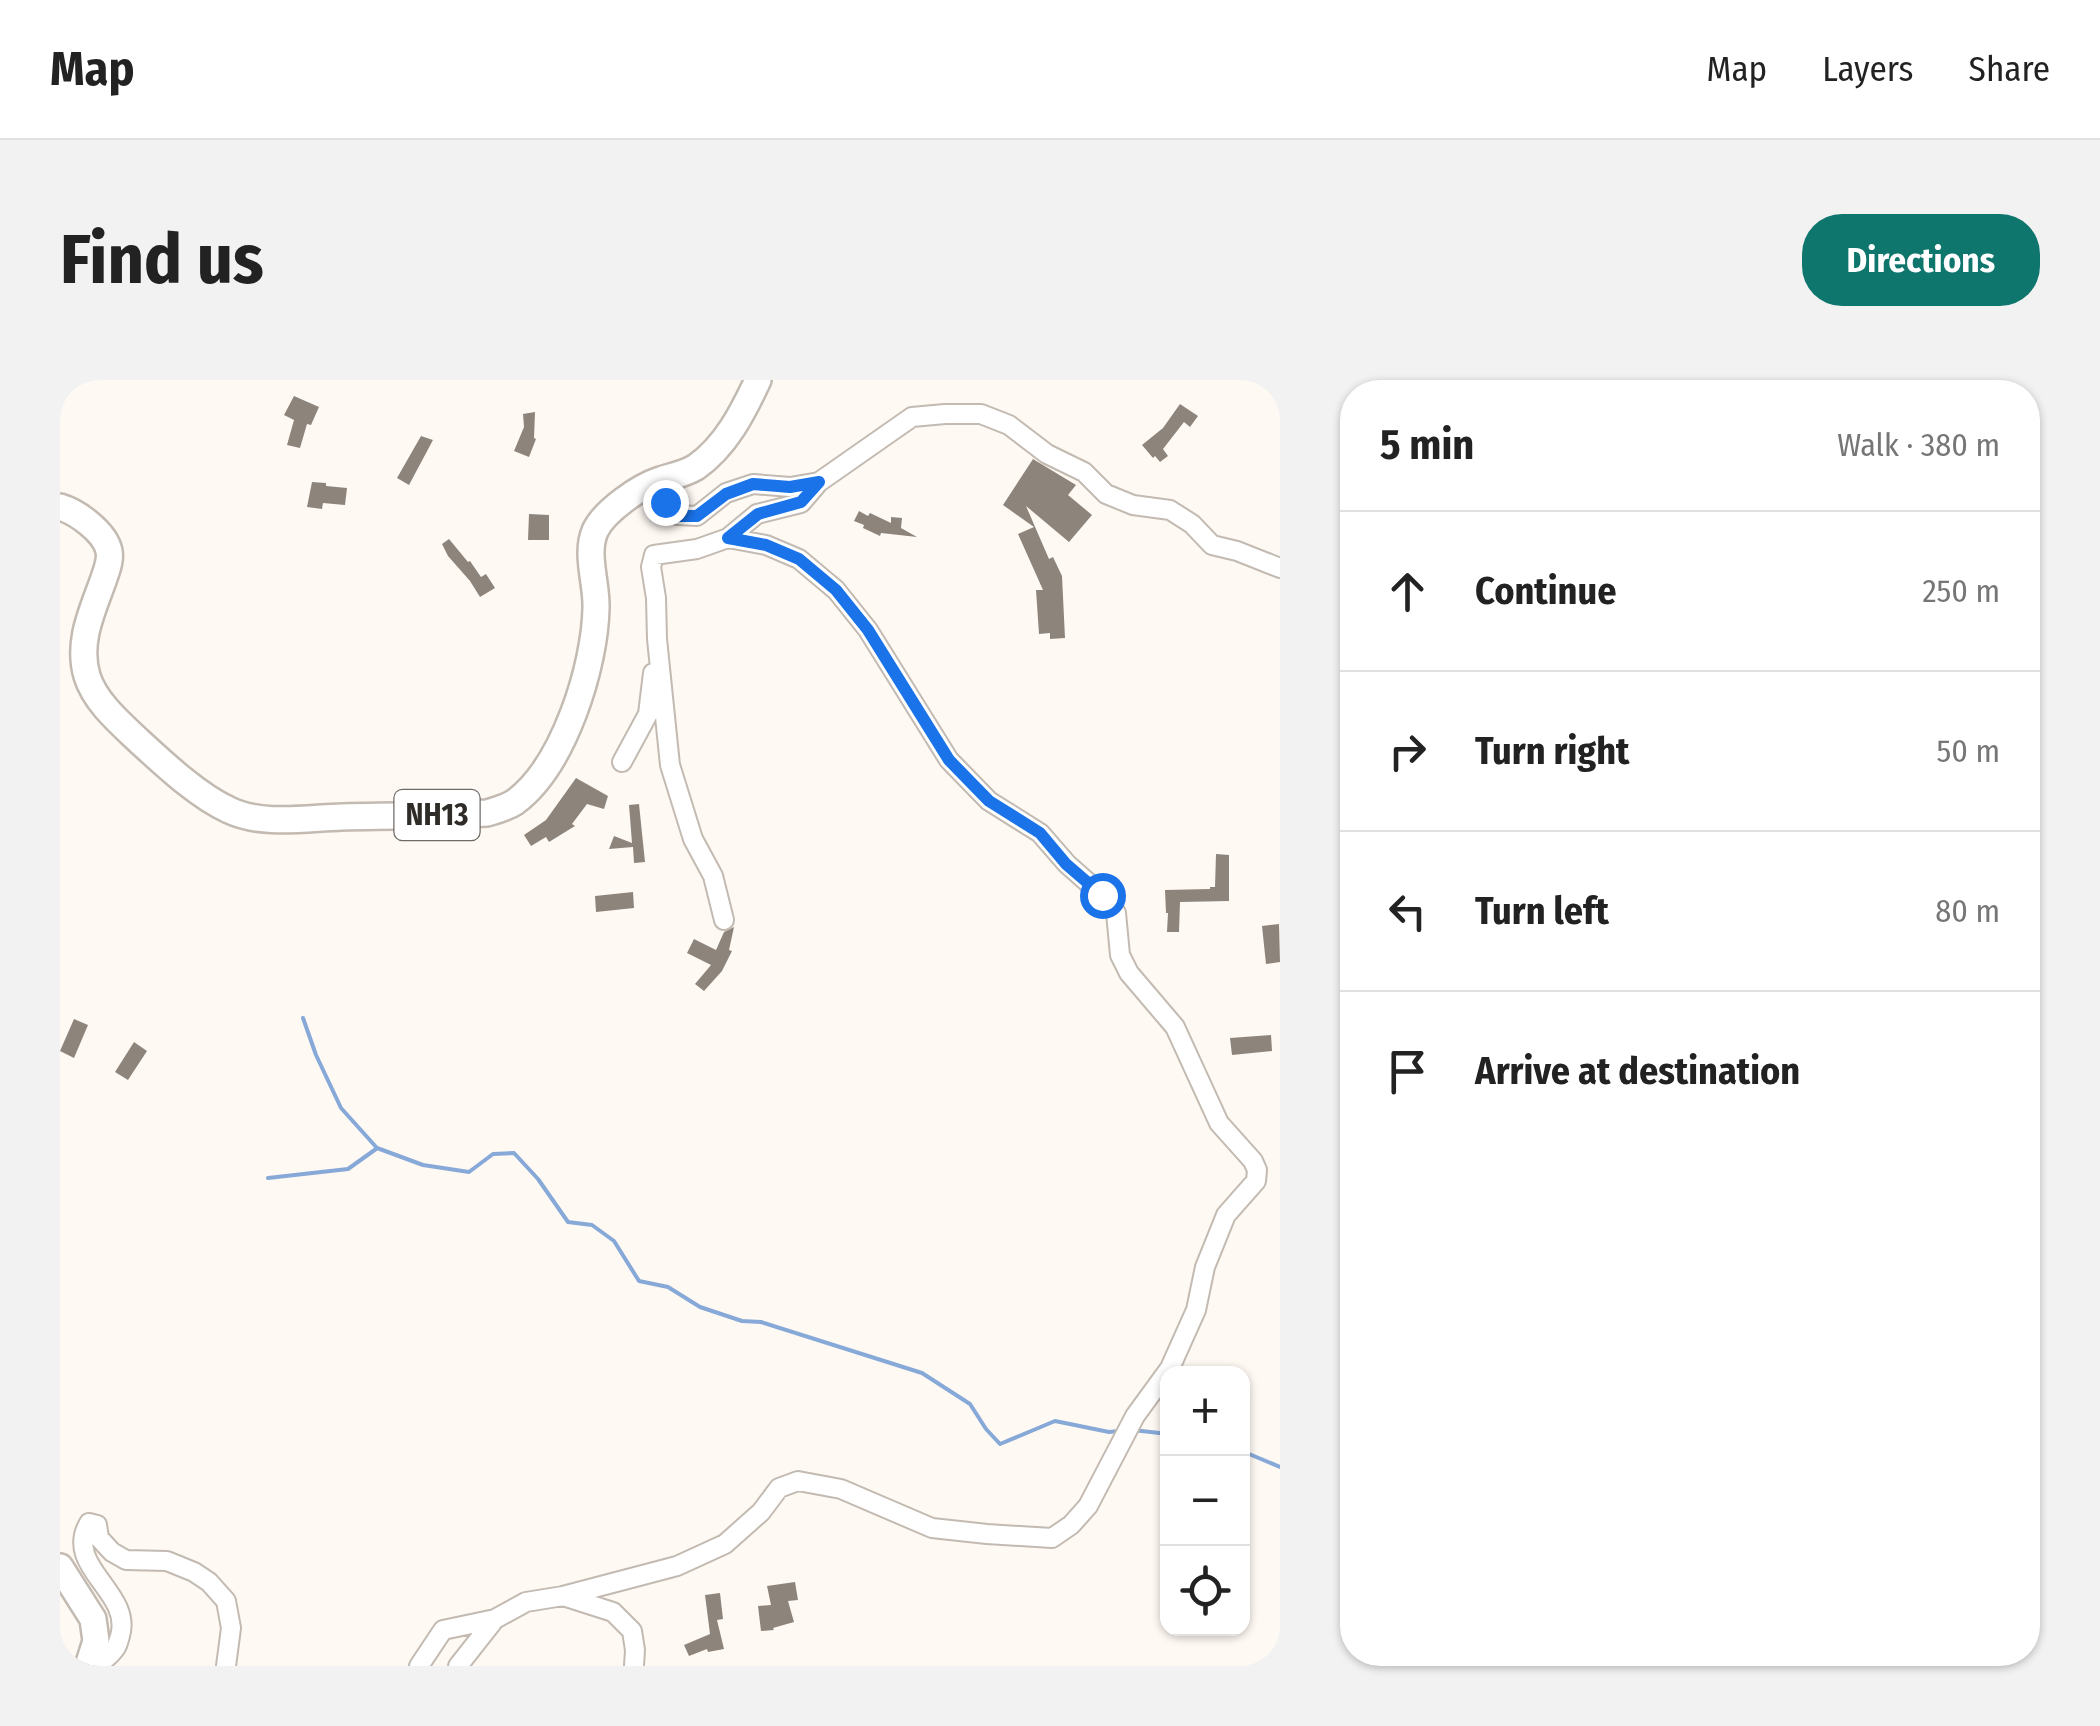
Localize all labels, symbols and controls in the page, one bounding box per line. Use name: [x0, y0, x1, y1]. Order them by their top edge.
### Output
text: Map: [50, 40, 134, 98]
text: Map: [1707, 48, 1767, 90]
text: Layers: [1822, 48, 1914, 90]
text: Share: [1969, 48, 2050, 90]
button: Directions: [1802, 214, 2040, 306]
text: Find us: [60, 218, 264, 302]
text: 5 min: [1380, 420, 1474, 470]
text: Walk · 380 m: [1837, 426, 2000, 464]
route end: [643, 480, 689, 526]
icon: ahead: [1380, 564, 1435, 619]
text: Continue: [1475, 568, 1616, 614]
text: 250 m: [1922, 572, 2000, 610]
icon: right: [1380, 724, 1435, 779]
text: Turn right: [1475, 728, 1629, 774]
text: 50 m: [1937, 732, 2000, 770]
road number: NH13: [394, 790, 480, 840]
route start: [1080, 873, 1126, 919]
icon: left: [1380, 884, 1435, 939]
text: Turn left: [1475, 888, 1609, 934]
text: 80 m: [1935, 892, 2000, 930]
icon: arrive: [1380, 1044, 1435, 1099]
text: Arrive at destination: [1475, 1048, 1800, 1094]
map controls: [1160, 1366, 1250, 1636]
button: +: [1160, 1366, 1250, 1456]
button: −: [1160, 1456, 1250, 1546]
button: locate: [1160, 1546, 1250, 1636]

